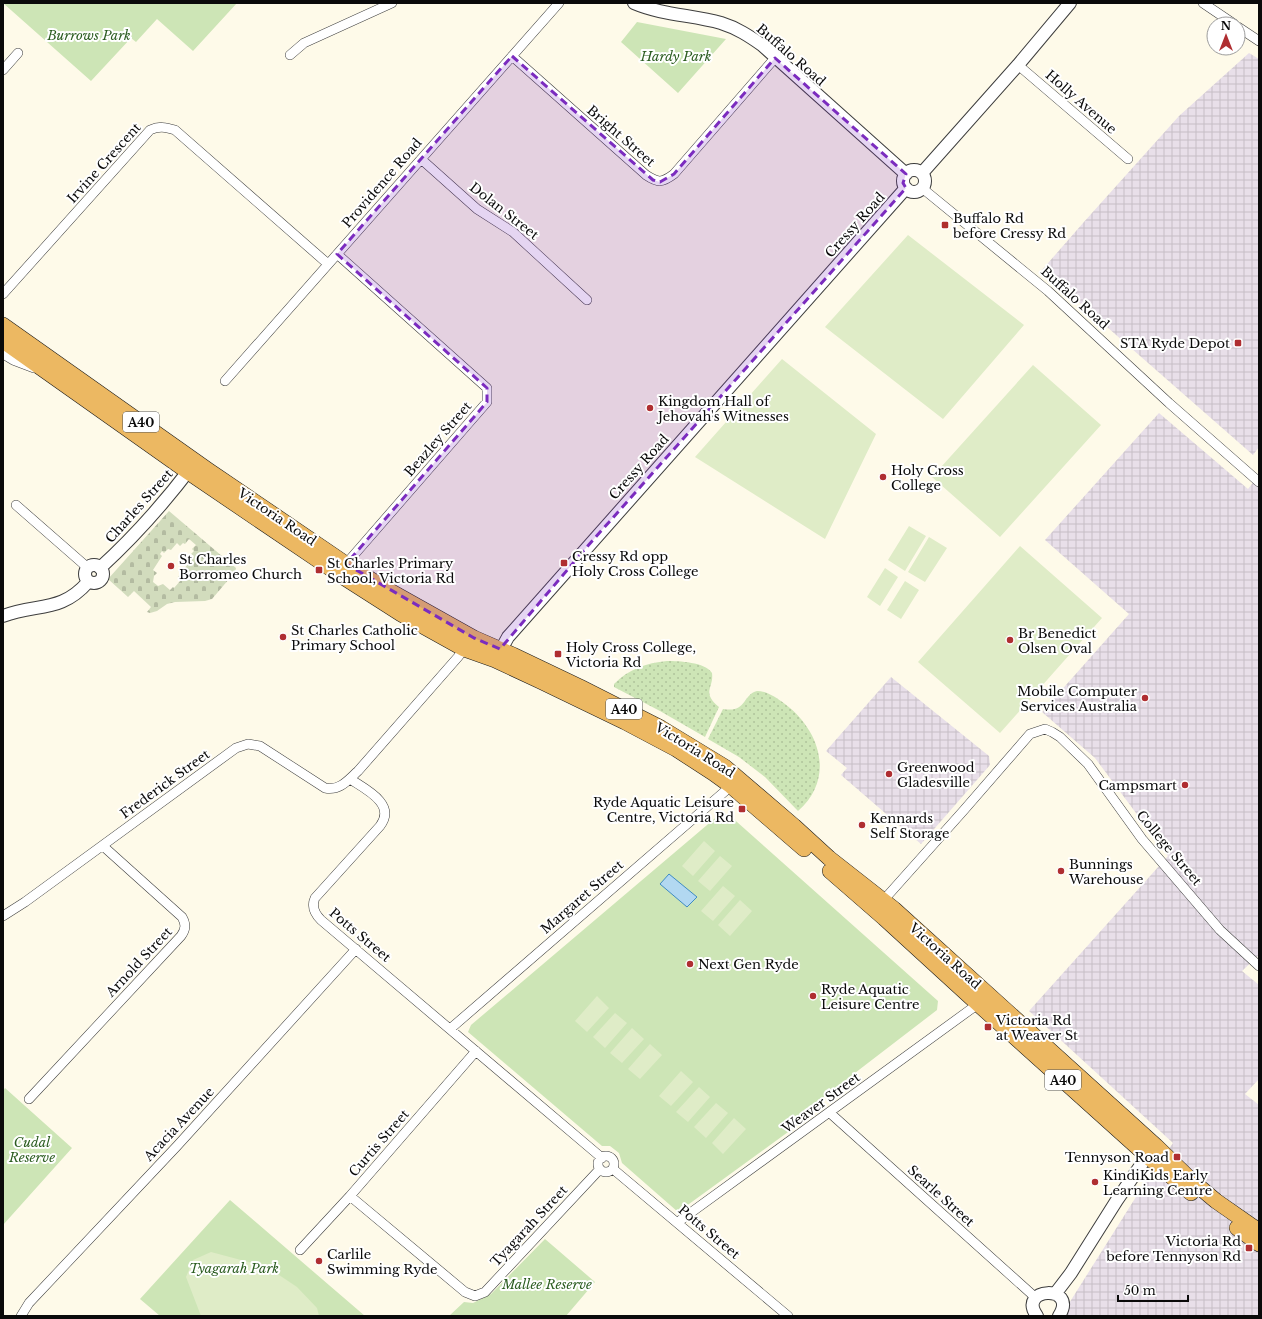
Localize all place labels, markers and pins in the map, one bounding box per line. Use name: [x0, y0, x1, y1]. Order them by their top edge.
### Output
place label: Buffalo Rd before Cressy Rd: [952, 210, 1066, 242]
marker: Buffalo Rd before Cressy Rd: [940, 220, 950, 230]
place label: STA Ryde Depot: [1120, 335, 1230, 352]
marker: STA Ryde Depot: [1233, 338, 1243, 348]
place label: Kingdom Hall of Jehovah's Witnesses: [656, 393, 789, 425]
marker: Kingdom Hall of Jehovah's Witnesses: [645, 403, 655, 413]
place label: Holy Cross College: [891, 462, 964, 494]
marker: Holy Cross College: [878, 472, 888, 482]
place label: Cressy Rd opp Holy Cross College: [572, 548, 699, 580]
place label: St Charles Borromeo Church: [179, 551, 302, 583]
place label: St Charles Primary School, Victoria Rd: [327, 555, 455, 587]
marker: Cressy Rd opp Holy Cross College: [559, 558, 569, 568]
marker: St Charles Borromeo Church: [166, 561, 176, 571]
marker: St Charles Primary School, Victoria Rd: [314, 565, 324, 575]
place label: St Charles Catholic Primary School: [291, 622, 418, 654]
place label: Br Benedict Olsen Oval: [1018, 625, 1097, 657]
marker: St Charles Catholic Primary School: [278, 632, 288, 642]
marker: Br Benedict Olsen Oval: [1005, 635, 1015, 645]
place label: Holy Cross College, Victoria Rd: [565, 639, 696, 671]
marker: Holy Cross College, Victoria Rd: [553, 649, 563, 659]
place label: Mobile Computer Services Australia: [1017, 683, 1138, 715]
marker: Mobile Computer Services Australia: [1140, 693, 1150, 703]
place label: Greenwood Gladesville: [897, 759, 975, 791]
marker: Greenwood Gladesville: [884, 769, 894, 779]
place label: Campsmart: [1098, 777, 1177, 794]
marker: Campsmart: [1180, 780, 1190, 790]
place label: Ryde Aquatic Leisure Centre, Victoria Rd: [593, 794, 734, 826]
marker: Ryde Aquatic Leisure Centre, Victoria Rd: [737, 804, 747, 814]
place label: Kennards Self Storage: [870, 810, 949, 842]
marker: Kennards Self Storage: [857, 820, 867, 830]
place label: Bunnings Warehouse: [1068, 856, 1143, 888]
marker: Bunnings Warehouse: [1056, 866, 1066, 876]
place label: Next Gen Ryde: [698, 956, 799, 973]
marker: Next Gen Ryde: [685, 959, 695, 969]
place label: Ryde Aquatic Leisure Centre: [821, 981, 919, 1013]
marker: Ryde Aquatic Leisure Centre: [808, 991, 818, 1001]
place label: Victoria Rd at Weaver St: [995, 1012, 1078, 1044]
marker: Victoria Rd at Weaver St: [983, 1022, 993, 1032]
place label: Tennyson Road: [1065, 1149, 1169, 1166]
marker: Tennyson Road: [1172, 1152, 1182, 1162]
place label: KindiKids Early Learning Centre: [1103, 1167, 1212, 1199]
marker: KindiKids Early Learning Centre: [1090, 1177, 1100, 1187]
place label: Victoria Rd before Tennyson Rd: [1105, 1233, 1241, 1265]
marker: Victoria Rd before Tennyson Rd: [1244, 1243, 1254, 1253]
place label: Carlile Swimming Ryde: [327, 1246, 437, 1278]
marker: Carlile Swimming Ryde: [314, 1256, 324, 1266]

